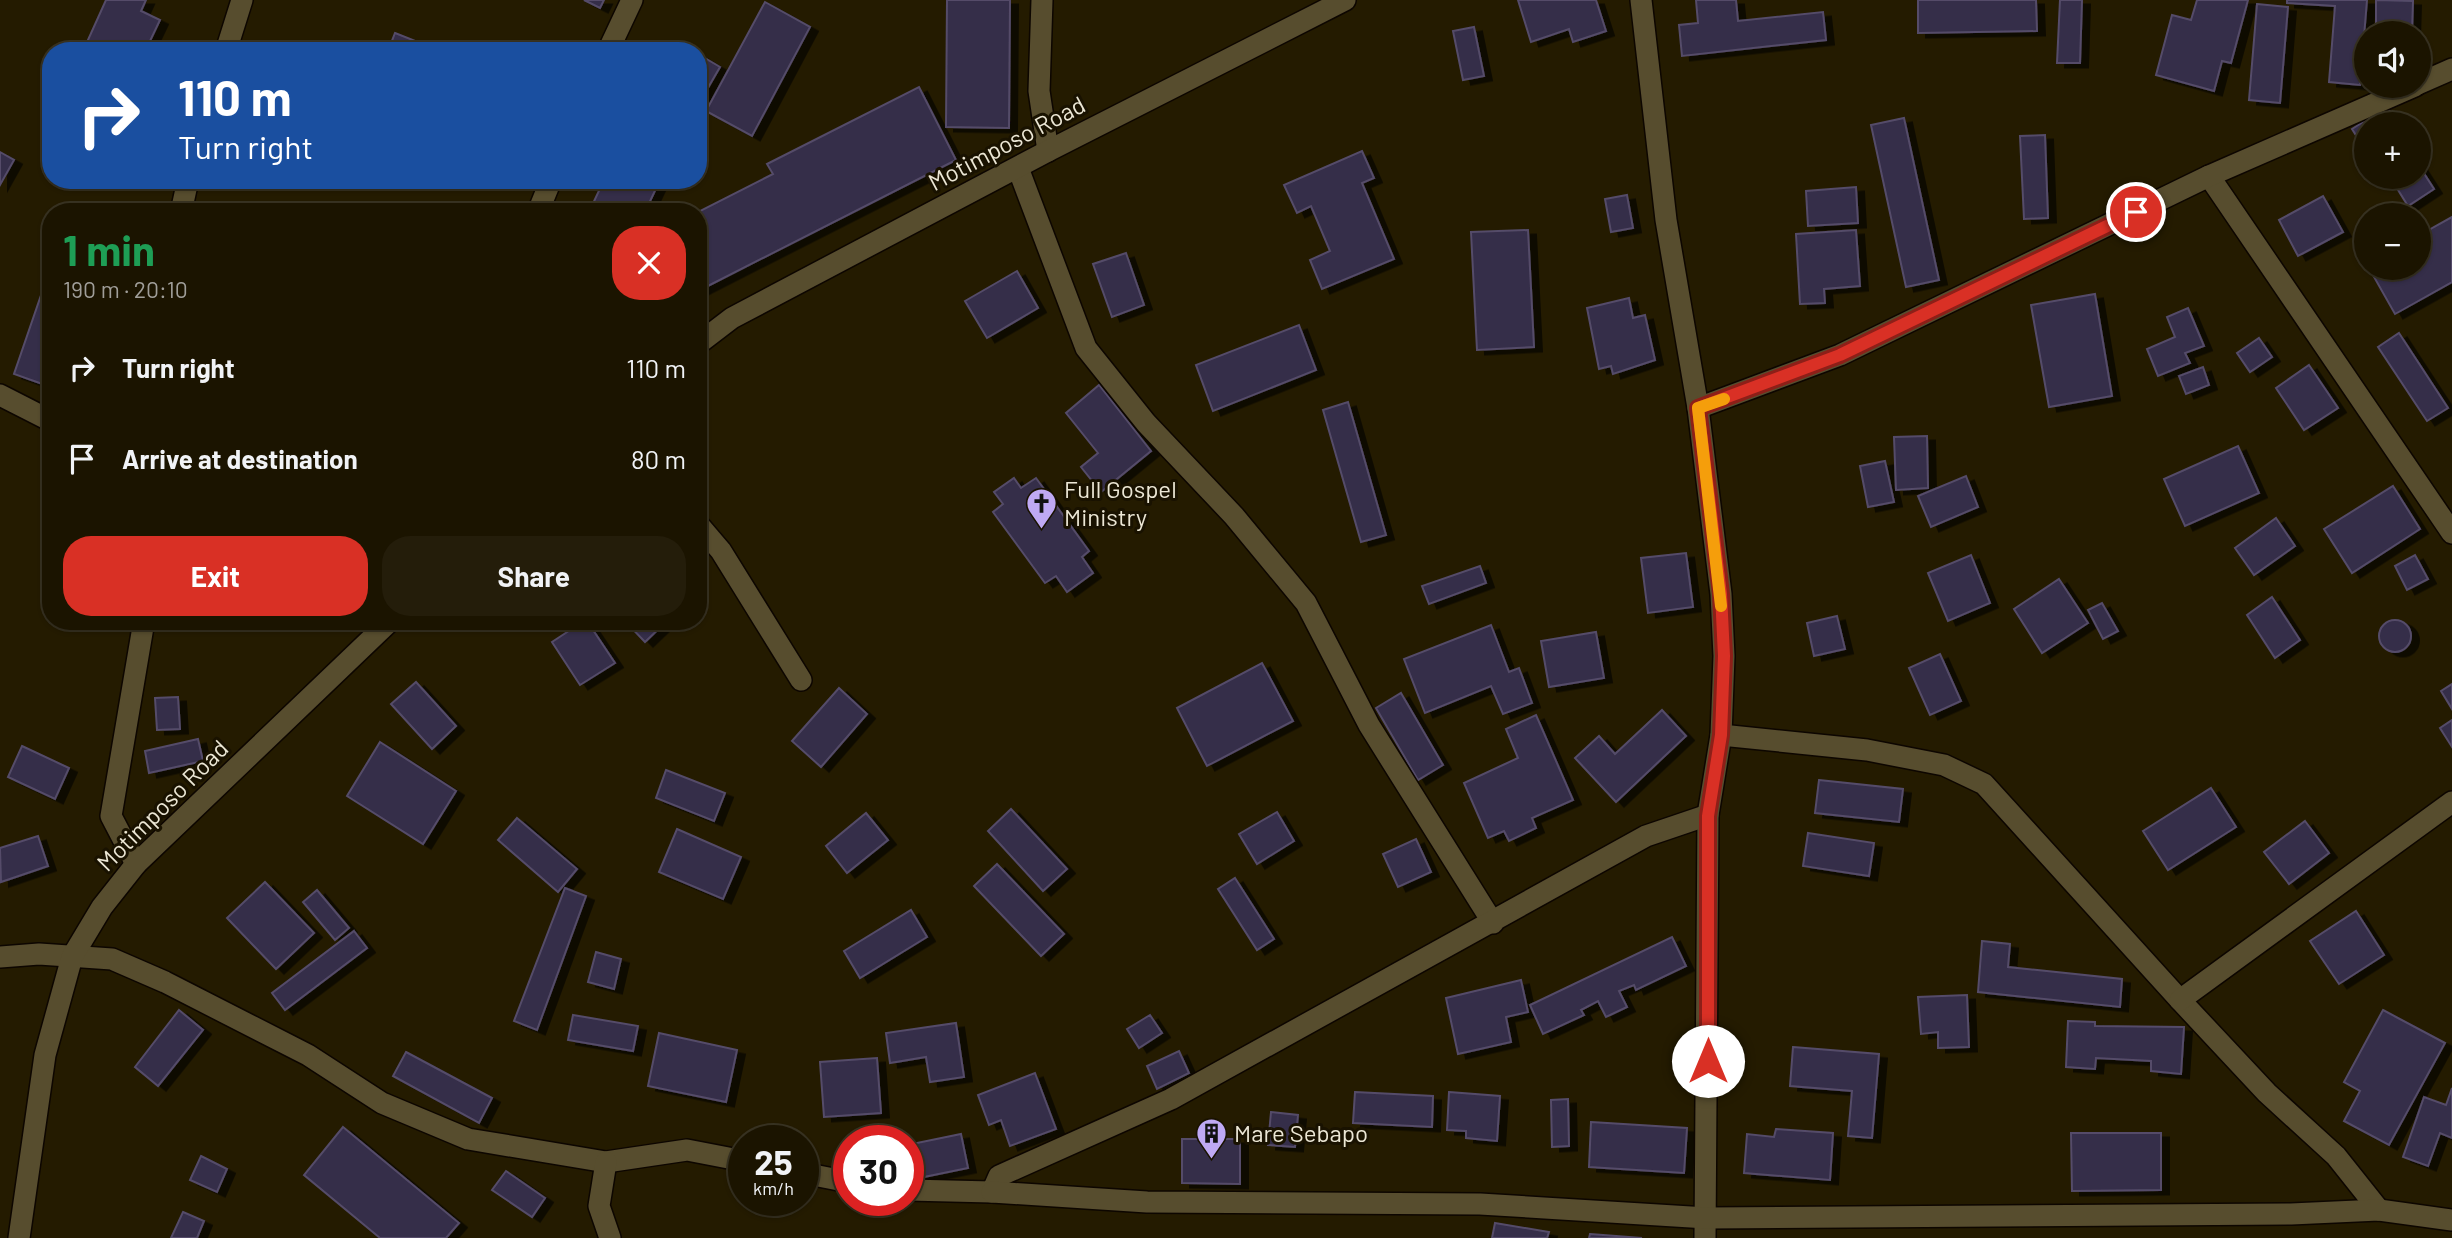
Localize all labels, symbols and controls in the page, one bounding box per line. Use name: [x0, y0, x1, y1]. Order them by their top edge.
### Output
map controls: [2354, 21, 2431, 280]
button: sound: [2354, 21, 2431, 98]
text: 110 m: [178, 67, 292, 126]
icon: right: [63, 70, 154, 161]
street label: Motimposo Road: [923, 89, 1090, 196]
button: +: [2354, 112, 2431, 189]
text: Turn right: [178, 127, 313, 165]
pin: [2106, 182, 2166, 242]
icon: arrive: [2117, 193, 2155, 231]
button: −: [2354, 203, 2431, 280]
text: 1 min: [63, 224, 155, 274]
button: close: [612, 226, 686, 300]
text: 190 m · 20:10: [63, 275, 188, 303]
icon: right: [63, 349, 101, 387]
text: Turn right: [122, 352, 235, 383]
text: 110 m: [626, 352, 686, 383]
icon: arrive: [63, 440, 101, 478]
text: Arrive at destination: [122, 443, 358, 474]
text: 80 m: [631, 443, 686, 474]
place label: Full Gospel Ministry: [1064, 474, 1177, 531]
church icon: Full Gospel Ministry: [1024, 487, 1058, 531]
button: Exit: [63, 536, 368, 616]
button: Share: [382, 536, 686, 616]
street label: Motimposo Road: [90, 733, 234, 877]
position arrow: [1671, 1024, 1745, 1098]
building icon: Mare Sebapo: [1194, 1117, 1228, 1161]
place label: Mare Sebapo: [1234, 1118, 1368, 1147]
speed limit sign: 30: [833, 1125, 924, 1216]
text: 25: [754, 1140, 793, 1182]
text: km/h: [753, 1177, 794, 1199]

